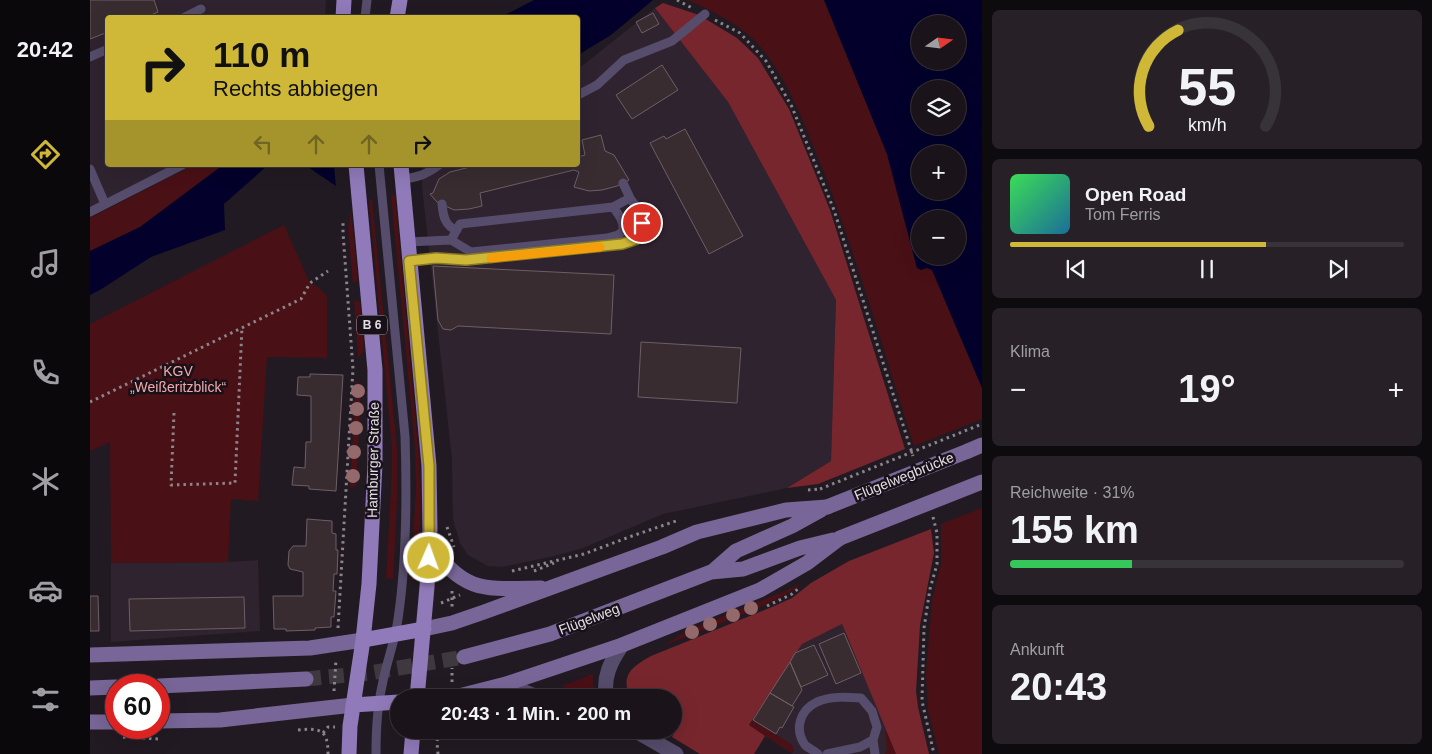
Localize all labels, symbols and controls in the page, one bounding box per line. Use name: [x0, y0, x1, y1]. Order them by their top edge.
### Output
north arrow: [911, 15, 966, 70]
map controls: [911, 15, 966, 265]
icon: right: [130, 35, 195, 100]
text: 110 m: [213, 35, 310, 74]
text: 20:42: [17, 37, 73, 62]
text: 55: [1178, 58, 1236, 116]
text: Rechts abbiegen: [213, 76, 378, 101]
button: layers: [911, 80, 966, 135]
text: km/h: [1188, 115, 1226, 135]
icon: left: [249, 130, 277, 158]
icon: ahead: [302, 130, 330, 158]
icon: ahead: [355, 130, 383, 158]
icon: right: [408, 130, 436, 158]
icon: directions: [28, 137, 63, 172]
button: +: [911, 145, 966, 200]
text: Open Road: [1085, 184, 1186, 205]
pin: [621, 202, 663, 244]
text: Tom Ferris: [1085, 206, 1161, 223]
icon: arrive: [628, 209, 656, 237]
button: −: [911, 210, 966, 265]
icon: music: [28, 246, 63, 281]
icon: previous: [1062, 255, 1090, 283]
icon: pause: [1193, 255, 1221, 283]
icon: next: [1324, 255, 1352, 283]
road number: B 6: [357, 316, 387, 334]
text: Klima: [1010, 343, 1050, 360]
icon: phone: [28, 355, 63, 390]
park label: KGV „Weißeritzblick“: [130, 363, 226, 395]
text: 19°: [1178, 368, 1236, 410]
text: −: [1010, 374, 1026, 405]
text: +: [1388, 374, 1404, 405]
street label: Hamburger Straße: [364, 402, 382, 518]
street label: Flügelwegbrücke: [852, 449, 956, 503]
icon: climate: [28, 464, 63, 499]
text: Reichweite · 31%: [1010, 484, 1135, 501]
text: 155 km: [1010, 509, 1139, 551]
position arrow: [402, 531, 454, 583]
icon: car: [28, 573, 63, 608]
street label: Flügelweg: [556, 600, 622, 638]
text: Ankunft: [1010, 641, 1064, 658]
text: 20:43: [1010, 666, 1107, 708]
speed limit sign: 60: [105, 674, 170, 739]
icon: filters: [28, 682, 63, 717]
text: 20:43 · 1 Min. · 200 m: [441, 703, 631, 724]

